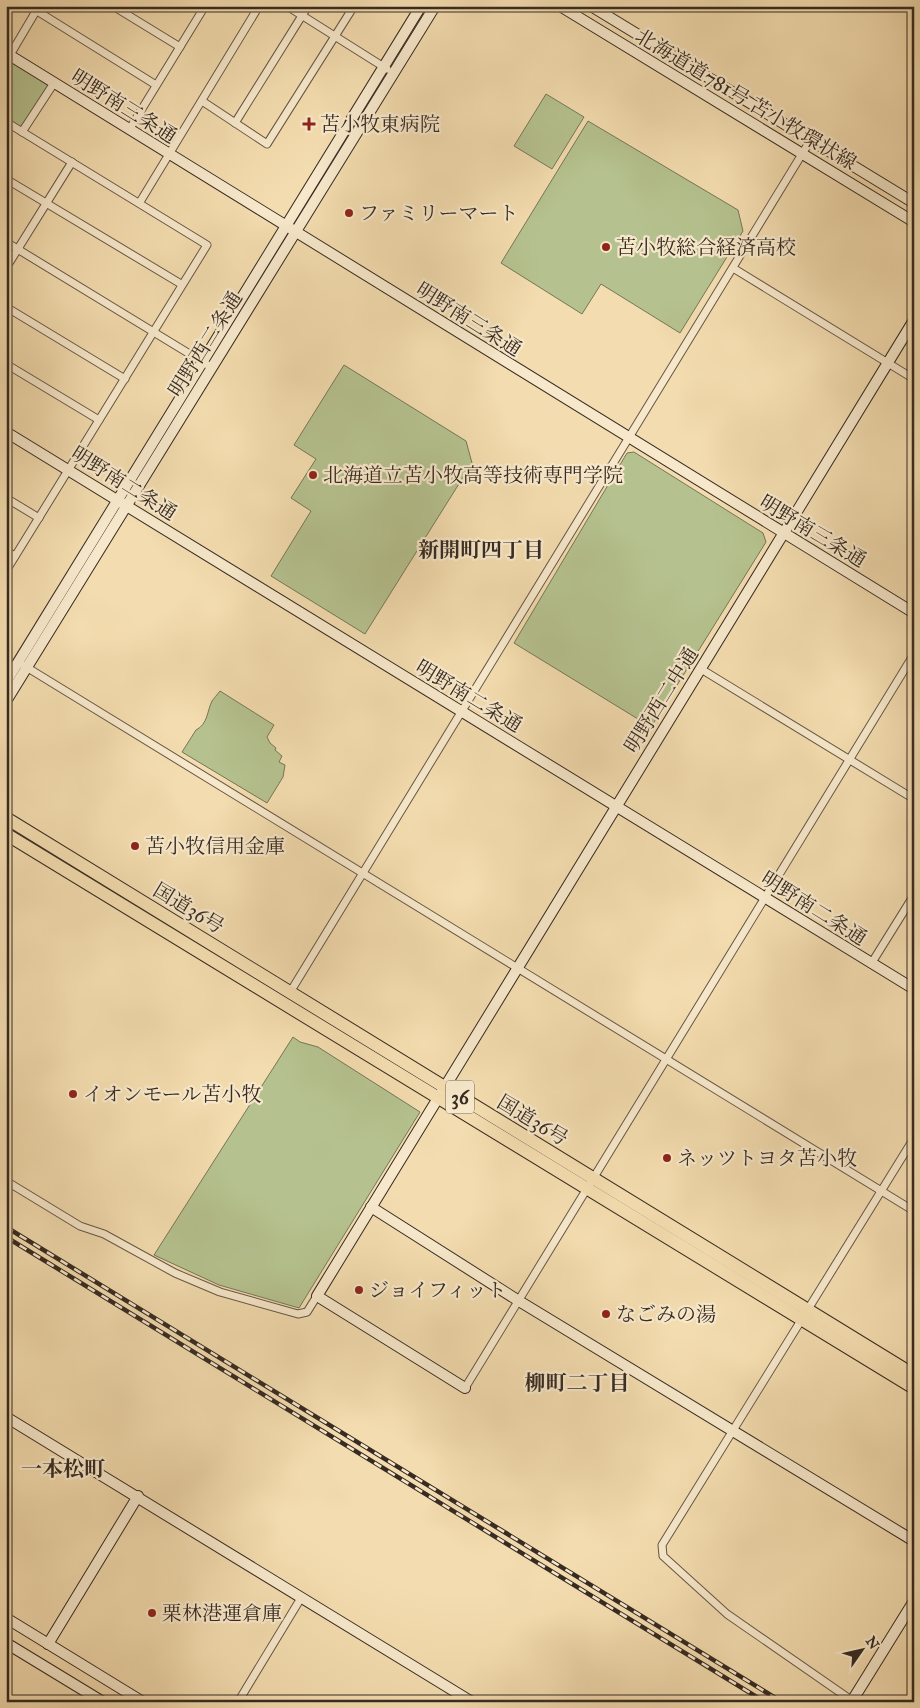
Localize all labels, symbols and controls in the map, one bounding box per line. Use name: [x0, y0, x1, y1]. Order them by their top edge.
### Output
street label: 北海道道781号 苫小牧環状線: [631, 23, 861, 175]
street label: 明野南三条通: [67, 64, 181, 148]
place label: 苫小牧東病院: [320, 112, 440, 136]
marker: 苫小牧東病院: [302, 117, 316, 131]
place label: ファミリーマート: [359, 201, 519, 225]
marker: ファミリーマート: [343, 207, 355, 219]
place label: 苫小牧総合経済高校: [616, 235, 796, 259]
marker: 苫小牧総合経済高校: [600, 241, 612, 253]
street label: 明野南三条通: [412, 277, 526, 361]
street label: 明野西二条通: [163, 287, 247, 401]
street label: 明野南二条通: [67, 441, 181, 525]
place label: 北海道立苫小牧高等技術専門学院: [323, 463, 623, 487]
marker: 北海道立苫小牧高等技術専門学院: [307, 469, 319, 481]
street label: 明野南三条通: [755, 490, 871, 572]
district label: 新開町四丁目: [418, 537, 544, 563]
street label: 明野西二中通: [619, 643, 703, 757]
street label: 明野南二条通: [411, 655, 527, 737]
place label: 苫小牧信用金庫: [145, 834, 285, 858]
marker: 苫小牧信用金庫: [129, 840, 141, 852]
street label: 明野南二条通: [757, 866, 871, 950]
street label: 国道36号: [149, 878, 229, 938]
road number: 36: [446, 1080, 474, 1114]
place label: イオンモール苫小牧: [83, 1082, 261, 1106]
marker: イオンモール苫小牧: [67, 1088, 79, 1100]
street label: 国道36号: [493, 1090, 573, 1150]
place label: ネッツトヨタ苫小牧: [677, 1146, 857, 1170]
marker: ネッツトヨタ苫小牧: [661, 1152, 673, 1164]
place label: ジョイフィット: [369, 1278, 506, 1302]
marker: ジョイフィット: [353, 1284, 365, 1296]
place label: なごみの湯: [616, 1302, 716, 1326]
marker: なごみの湯: [600, 1308, 612, 1320]
district label: 柳町二丁目: [525, 1370, 630, 1396]
district label: 一本松町: [21, 1456, 105, 1482]
place label: 栗林港運倉庫: [162, 1601, 282, 1625]
marker: 栗林港運倉庫: [146, 1607, 158, 1619]
north arrow: [838, 1626, 888, 1676]
text: N: [862, 1633, 883, 1653]

